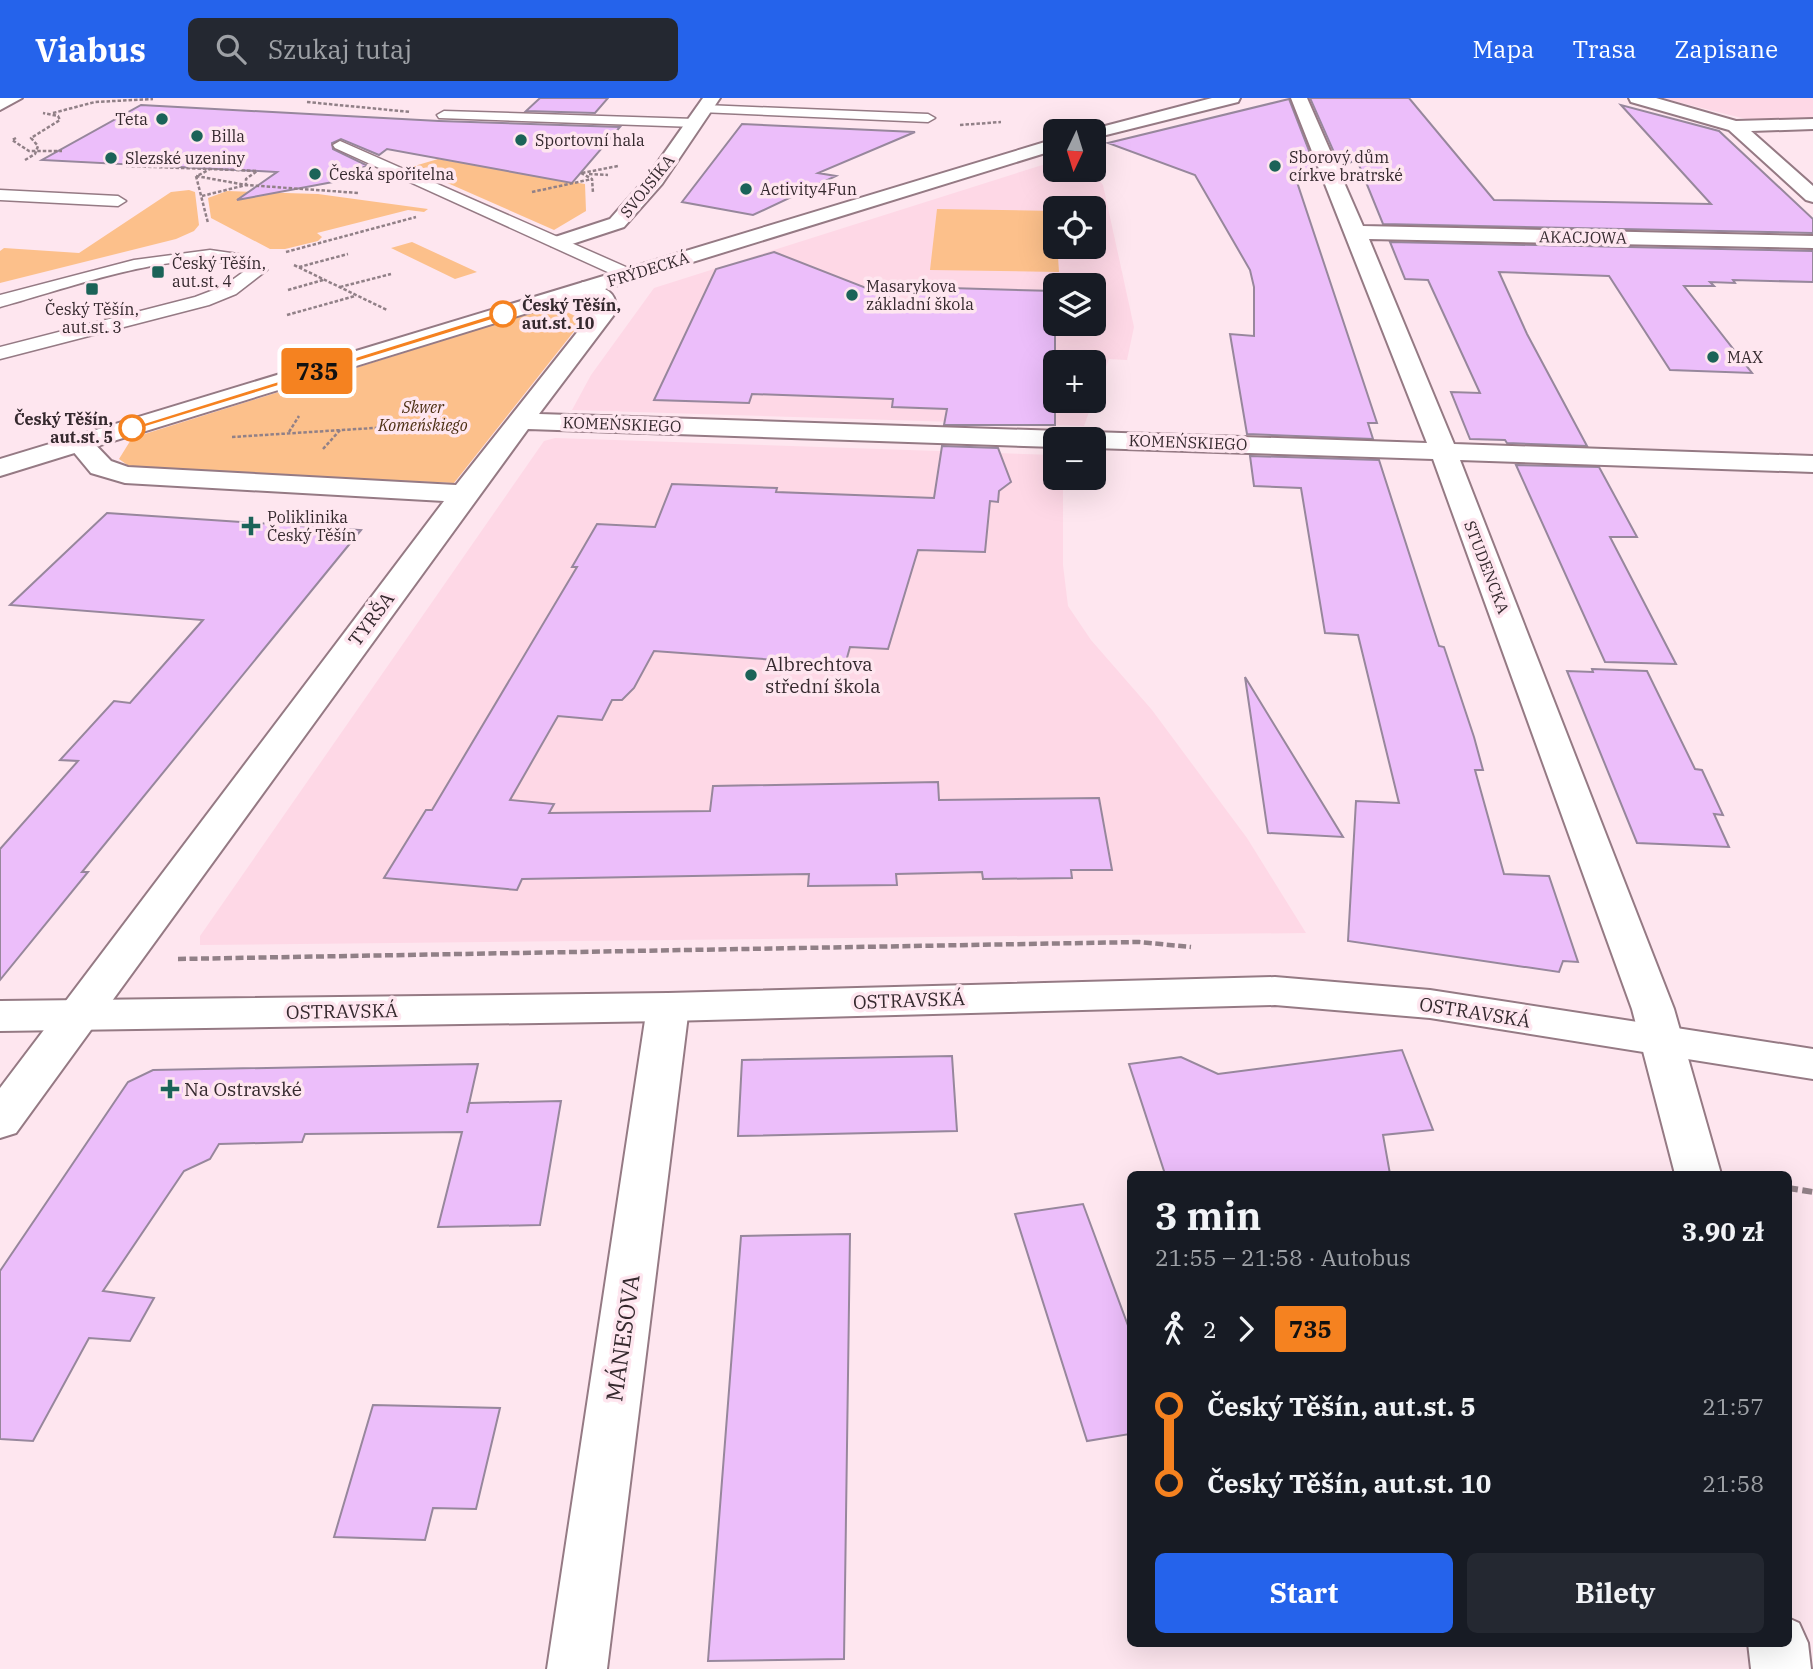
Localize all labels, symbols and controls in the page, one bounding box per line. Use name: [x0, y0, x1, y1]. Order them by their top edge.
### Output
search box: [188, 18, 678, 81]
text: Viabus: [35, 28, 146, 71]
icon: search: [212, 30, 250, 68]
text: Szukaj tutaj: [268, 32, 412, 66]
text: Mapa: [1472, 33, 1534, 65]
text: Trasa: [1572, 33, 1636, 65]
text: Zapisane: [1674, 33, 1778, 65]
place label: Teta: [115, 109, 148, 129]
marker: Teta: [154, 111, 170, 127]
north arrow: [1043, 119, 1106, 182]
map controls: [1043, 119, 1106, 490]
place label: Billa: [211, 126, 245, 146]
marker: Billa: [189, 128, 205, 144]
place label: Sportovní hala: [535, 130, 645, 150]
marker: Sportovní hala: [513, 132, 529, 148]
place label: Sborový dům církve bratrské: [1289, 147, 1403, 185]
place label: Slezské uzeniny: [125, 148, 246, 168]
marker: Slezské uzeniny: [103, 150, 119, 166]
street label: SVOJSÍKA: [615, 150, 678, 222]
marker: Sborový dům církve bratrské: [1267, 158, 1283, 174]
place label: Česká spořitelna: [329, 163, 455, 184]
marker: Česká spořitelna: [307, 166, 323, 182]
place label: Activity4Fun: [760, 179, 857, 199]
marker: Activity4Fun: [738, 181, 754, 197]
button: locate: [1043, 196, 1106, 259]
street label: AKACJOWA: [1539, 226, 1627, 248]
street label: FRÝDECKÁ: [604, 246, 691, 291]
place label: Český Těšín, aut.st. 4: [172, 252, 266, 291]
marker: Český Těšín, aut.st. 4: [150, 264, 166, 280]
button: layers: [1043, 273, 1106, 336]
place label: Masarykova základní škola: [866, 276, 974, 314]
marker: Český Těšín, aut.st. 3: [84, 281, 100, 297]
marker: Masarykova základní škola: [844, 287, 860, 303]
place label: Český Těšín, aut.st. 10: [522, 294, 621, 333]
place label: Český Těšín, aut.st. 3: [45, 298, 139, 337]
marker: Český Těšín, aut.st. 10: [490, 301, 516, 327]
place label: MAX: [1727, 347, 1763, 367]
line badge: 735: [277, 348, 357, 394]
marker: MAX: [1705, 349, 1721, 365]
button: +: [1043, 350, 1106, 413]
text: 735: [295, 355, 339, 387]
park label: Skwer Komeńskiego: [377, 397, 468, 435]
place label: Český Těšín, aut.st. 5: [14, 408, 113, 447]
street label: KOMEŃSKIEGO: [562, 411, 682, 436]
marker: Český Těšín, aut.st. 5: [119, 415, 145, 441]
button: −: [1043, 427, 1106, 490]
street label: KOMEŃSKIEGO: [1128, 429, 1248, 454]
place label: Poliklinika Český Těšín: [267, 507, 357, 545]
marker: Poliklinika Český Těšín: [241, 516, 261, 536]
street label: STUDENCKA: [1460, 518, 1514, 616]
street label: TYRŠA: [343, 587, 399, 651]
place label: Albrechtova střední škola: [765, 652, 881, 698]
marker: Albrechtova střední škola: [743, 667, 759, 683]
street label: OSTRAVSKÁ: [853, 986, 965, 1014]
street label: OSTRAVSKÁ: [1418, 991, 1532, 1033]
street label: OSTRAVSKÁ: [286, 998, 398, 1024]
place label: Na Ostravské: [184, 1077, 302, 1101]
marker: Na Ostravské: [162, 1081, 178, 1097]
text: 3 min: [1155, 1191, 1261, 1240]
text: 3.90 zł: [1682, 1214, 1764, 1248]
text: 21:55 – 21:58 · Autobus: [1155, 1242, 1411, 1272]
street label: MÁNESOVA: [598, 1272, 646, 1403]
icon: walk: [1155, 1310, 1193, 1348]
icon: forward: [1227, 1310, 1265, 1348]
text: 735: [1289, 1313, 1332, 1345]
text: 2: [1203, 1314, 1217, 1344]
text: Český Těšín, aut.st. 5: [1207, 1389, 1476, 1423]
text: 21:57: [1702, 1391, 1764, 1421]
text: Český Těšín, aut.st. 10: [1207, 1466, 1491, 1500]
text: 21:58: [1702, 1468, 1764, 1498]
button: Start: [1155, 1553, 1453, 1633]
button: Bilety: [1467, 1553, 1764, 1633]

